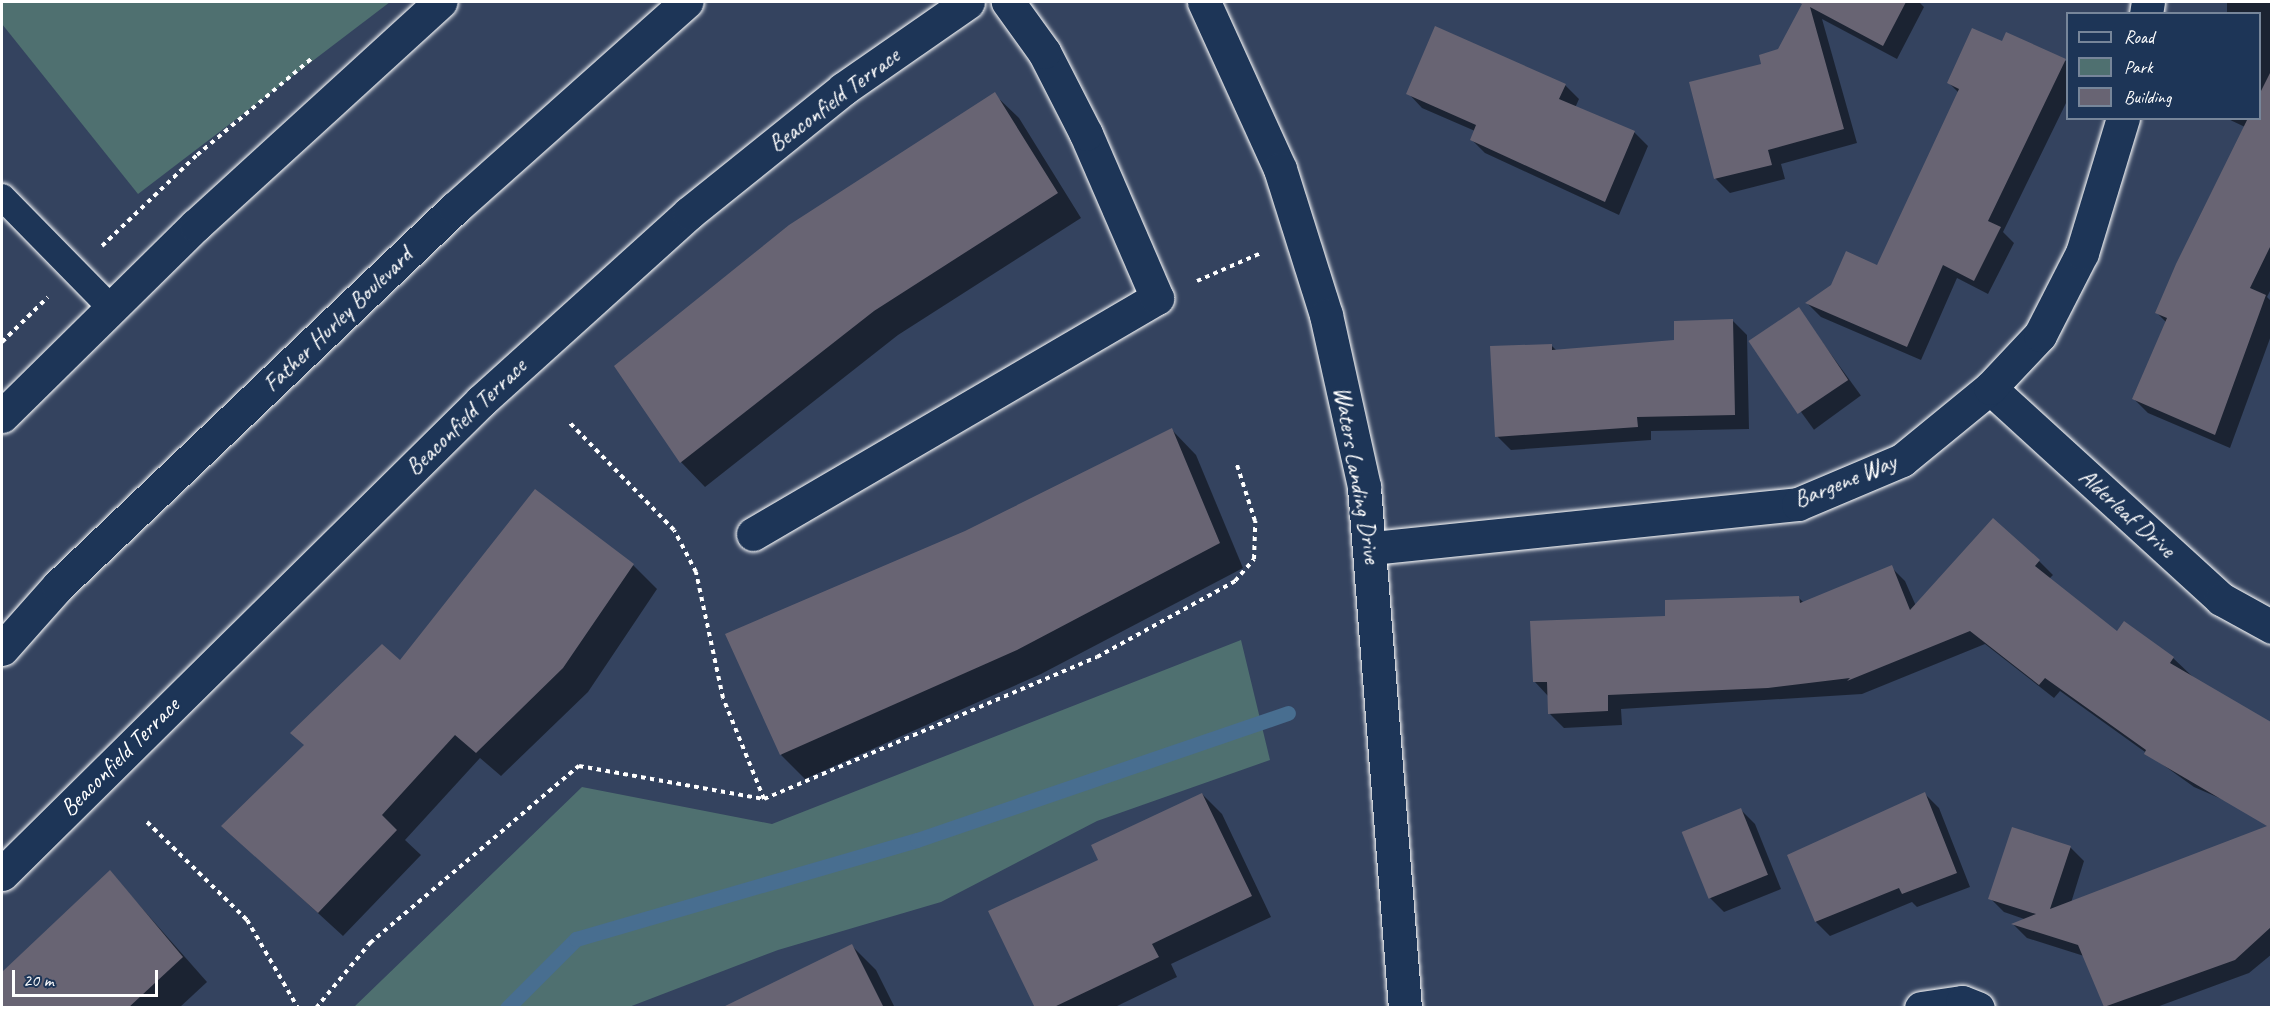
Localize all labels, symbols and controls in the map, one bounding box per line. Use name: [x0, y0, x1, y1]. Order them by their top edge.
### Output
legend: [2066, 12, 2261, 120]
text: Road: [2124, 26, 2154, 48]
street label: Beaconfield Terrace: [763, 42, 905, 158]
text: Park: [2124, 56, 2153, 78]
text: Building: [2124, 86, 2171, 108]
street label: Father Hurley Boulevard: [257, 241, 419, 399]
street label: Beaconfield Terrace: [400, 352, 532, 482]
street label: Waters Landing Drive: [1327, 384, 1387, 566]
street label: Bargene Way: [1790, 447, 1900, 515]
street label: Alderleaf Drive: [2073, 462, 2181, 564]
street label: Beaconfield Terrace: [55, 692, 185, 822]
scale bar: [15, 958, 160, 996]
text: 20 m: [23, 969, 54, 991]

